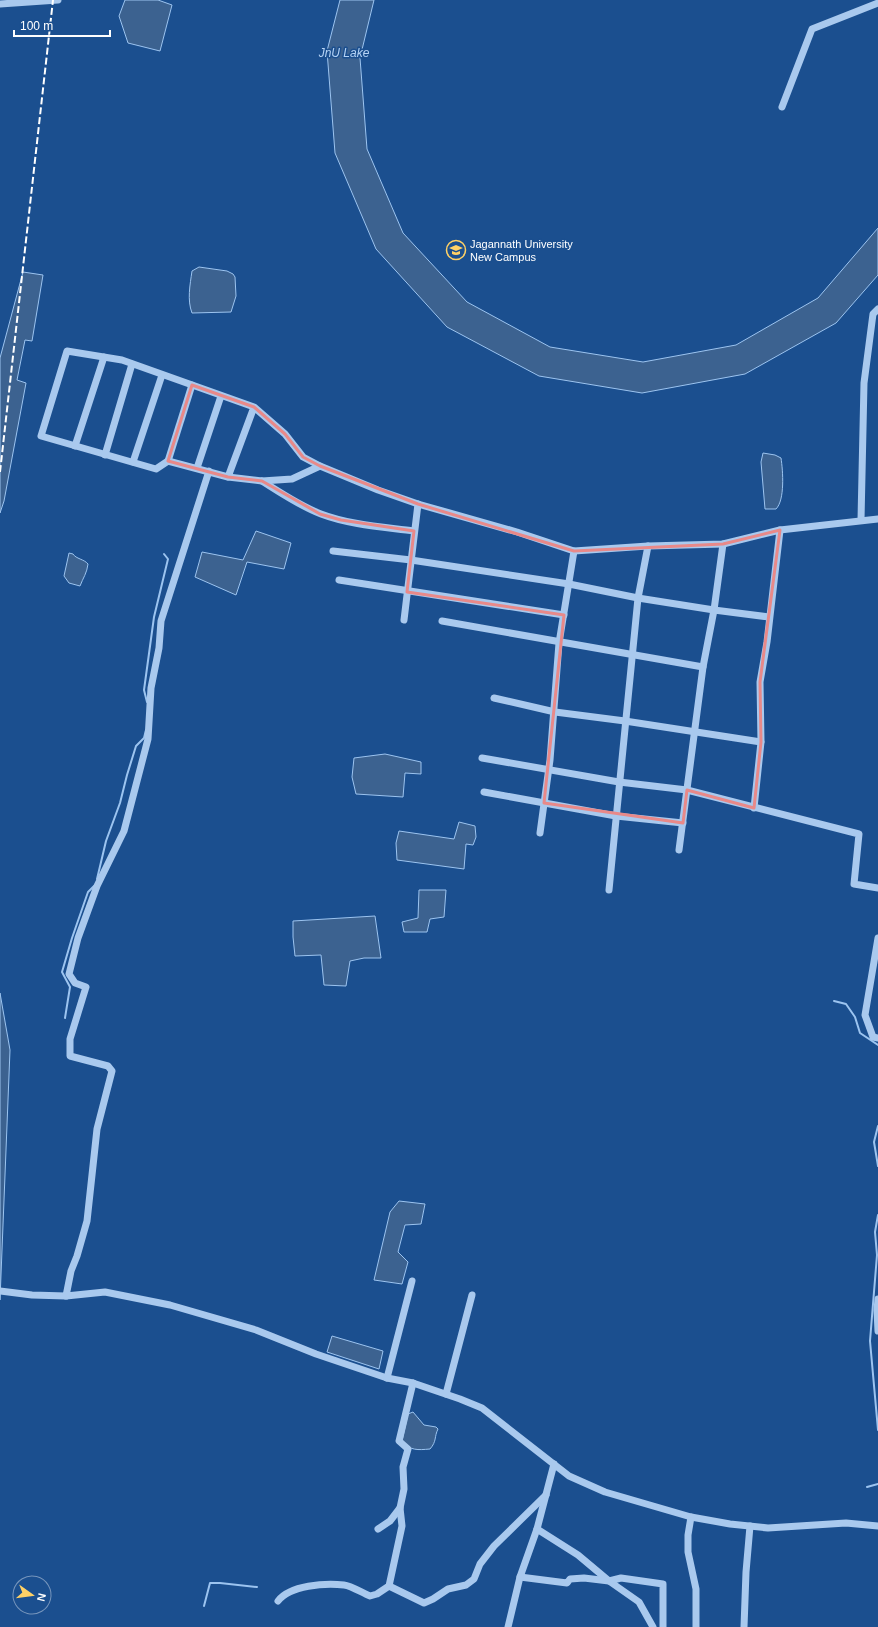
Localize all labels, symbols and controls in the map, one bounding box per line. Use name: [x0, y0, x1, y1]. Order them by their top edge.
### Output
scale bar: [14, 12, 110, 38]
text: 100 m: [20, 19, 53, 33]
water label: JnU Lake: [318, 46, 370, 60]
place label: Jagannath University New Campus: [470, 238, 573, 263]
school or university icon: Jagannath University New Campus: [445, 239, 467, 261]
north arrow: [12, 1575, 52, 1615]
text: N: [35, 1592, 48, 1603]

